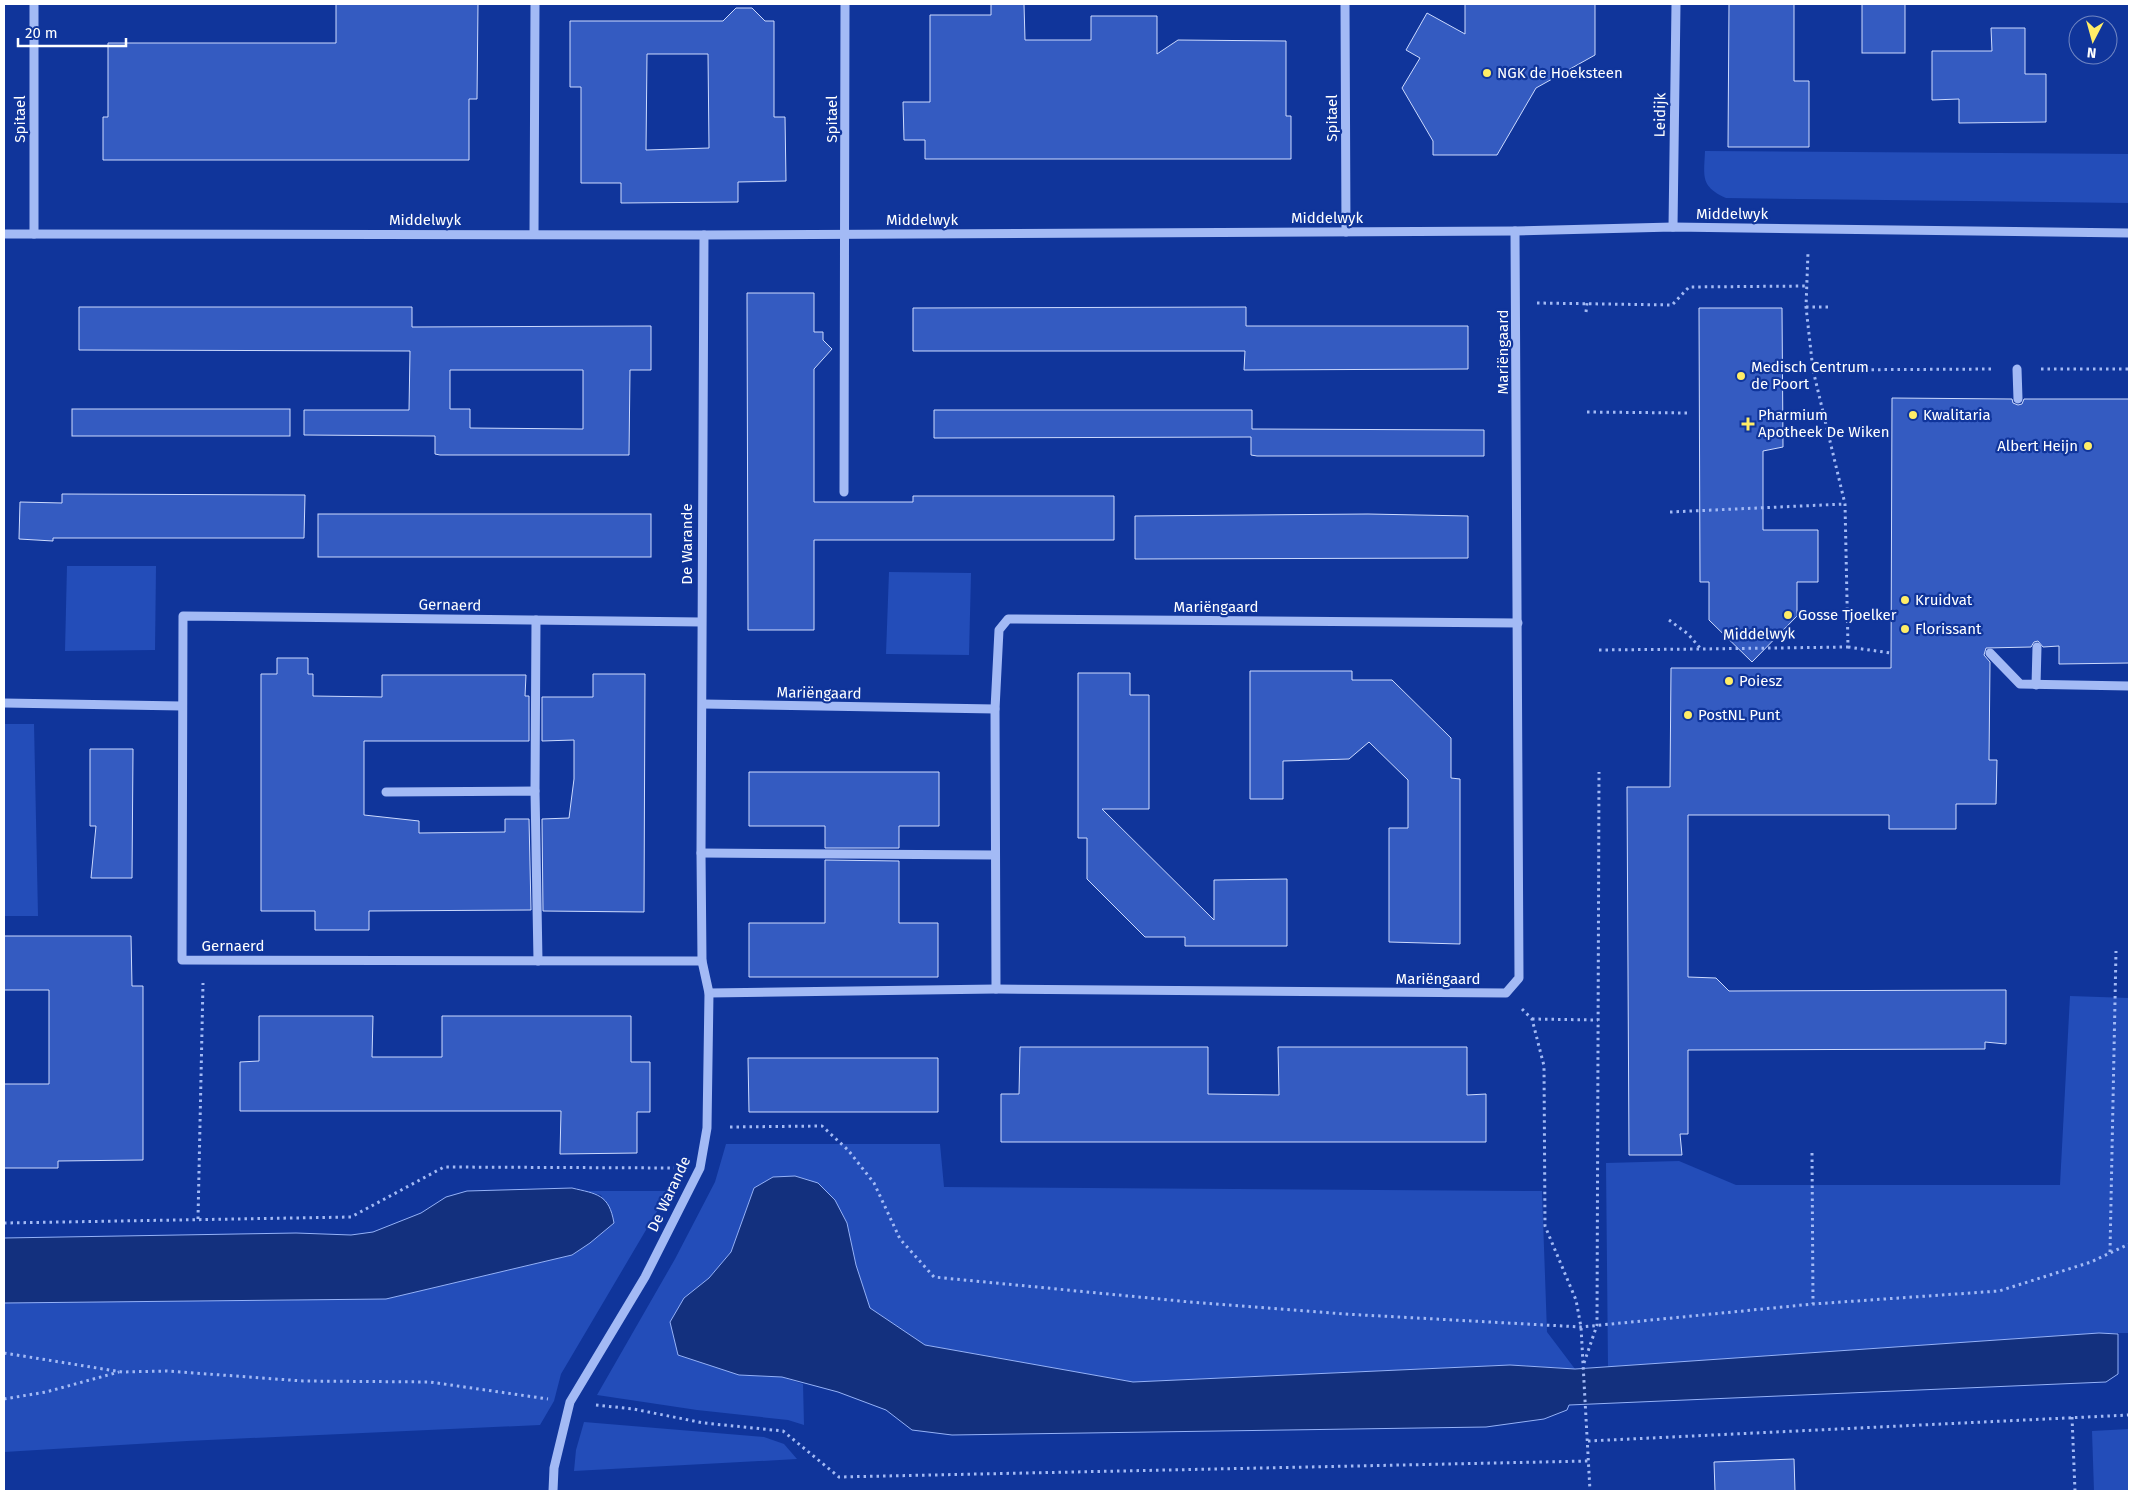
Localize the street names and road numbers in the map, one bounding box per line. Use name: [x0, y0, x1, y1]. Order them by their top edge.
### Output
street label: Leidijk: [1651, 92, 1669, 137]
street label: Spitael: [1323, 94, 1341, 142]
street label: Spitael: [11, 95, 29, 143]
street label: Spitael: [823, 95, 841, 143]
street label: Middelwyk: [1696, 205, 1768, 223]
street label: Middelwyk: [1291, 209, 1363, 227]
street label: Middelwyk: [389, 211, 461, 229]
street label: Middelwyk: [886, 211, 958, 229]
street label: Mariëngaard: [1494, 310, 1512, 394]
street label: De Warande: [678, 503, 696, 585]
street label: Gernaerd: [418, 595, 482, 615]
street label: Mariëngaard: [1174, 598, 1258, 616]
street label: Middelwyk: [1723, 624, 1796, 644]
street label: Mariëngaard: [776, 683, 862, 703]
street label: Gernaerd: [202, 937, 264, 955]
street label: Mariëngaard: [1396, 970, 1480, 988]
street label: De Warande: [644, 1153, 694, 1235]

